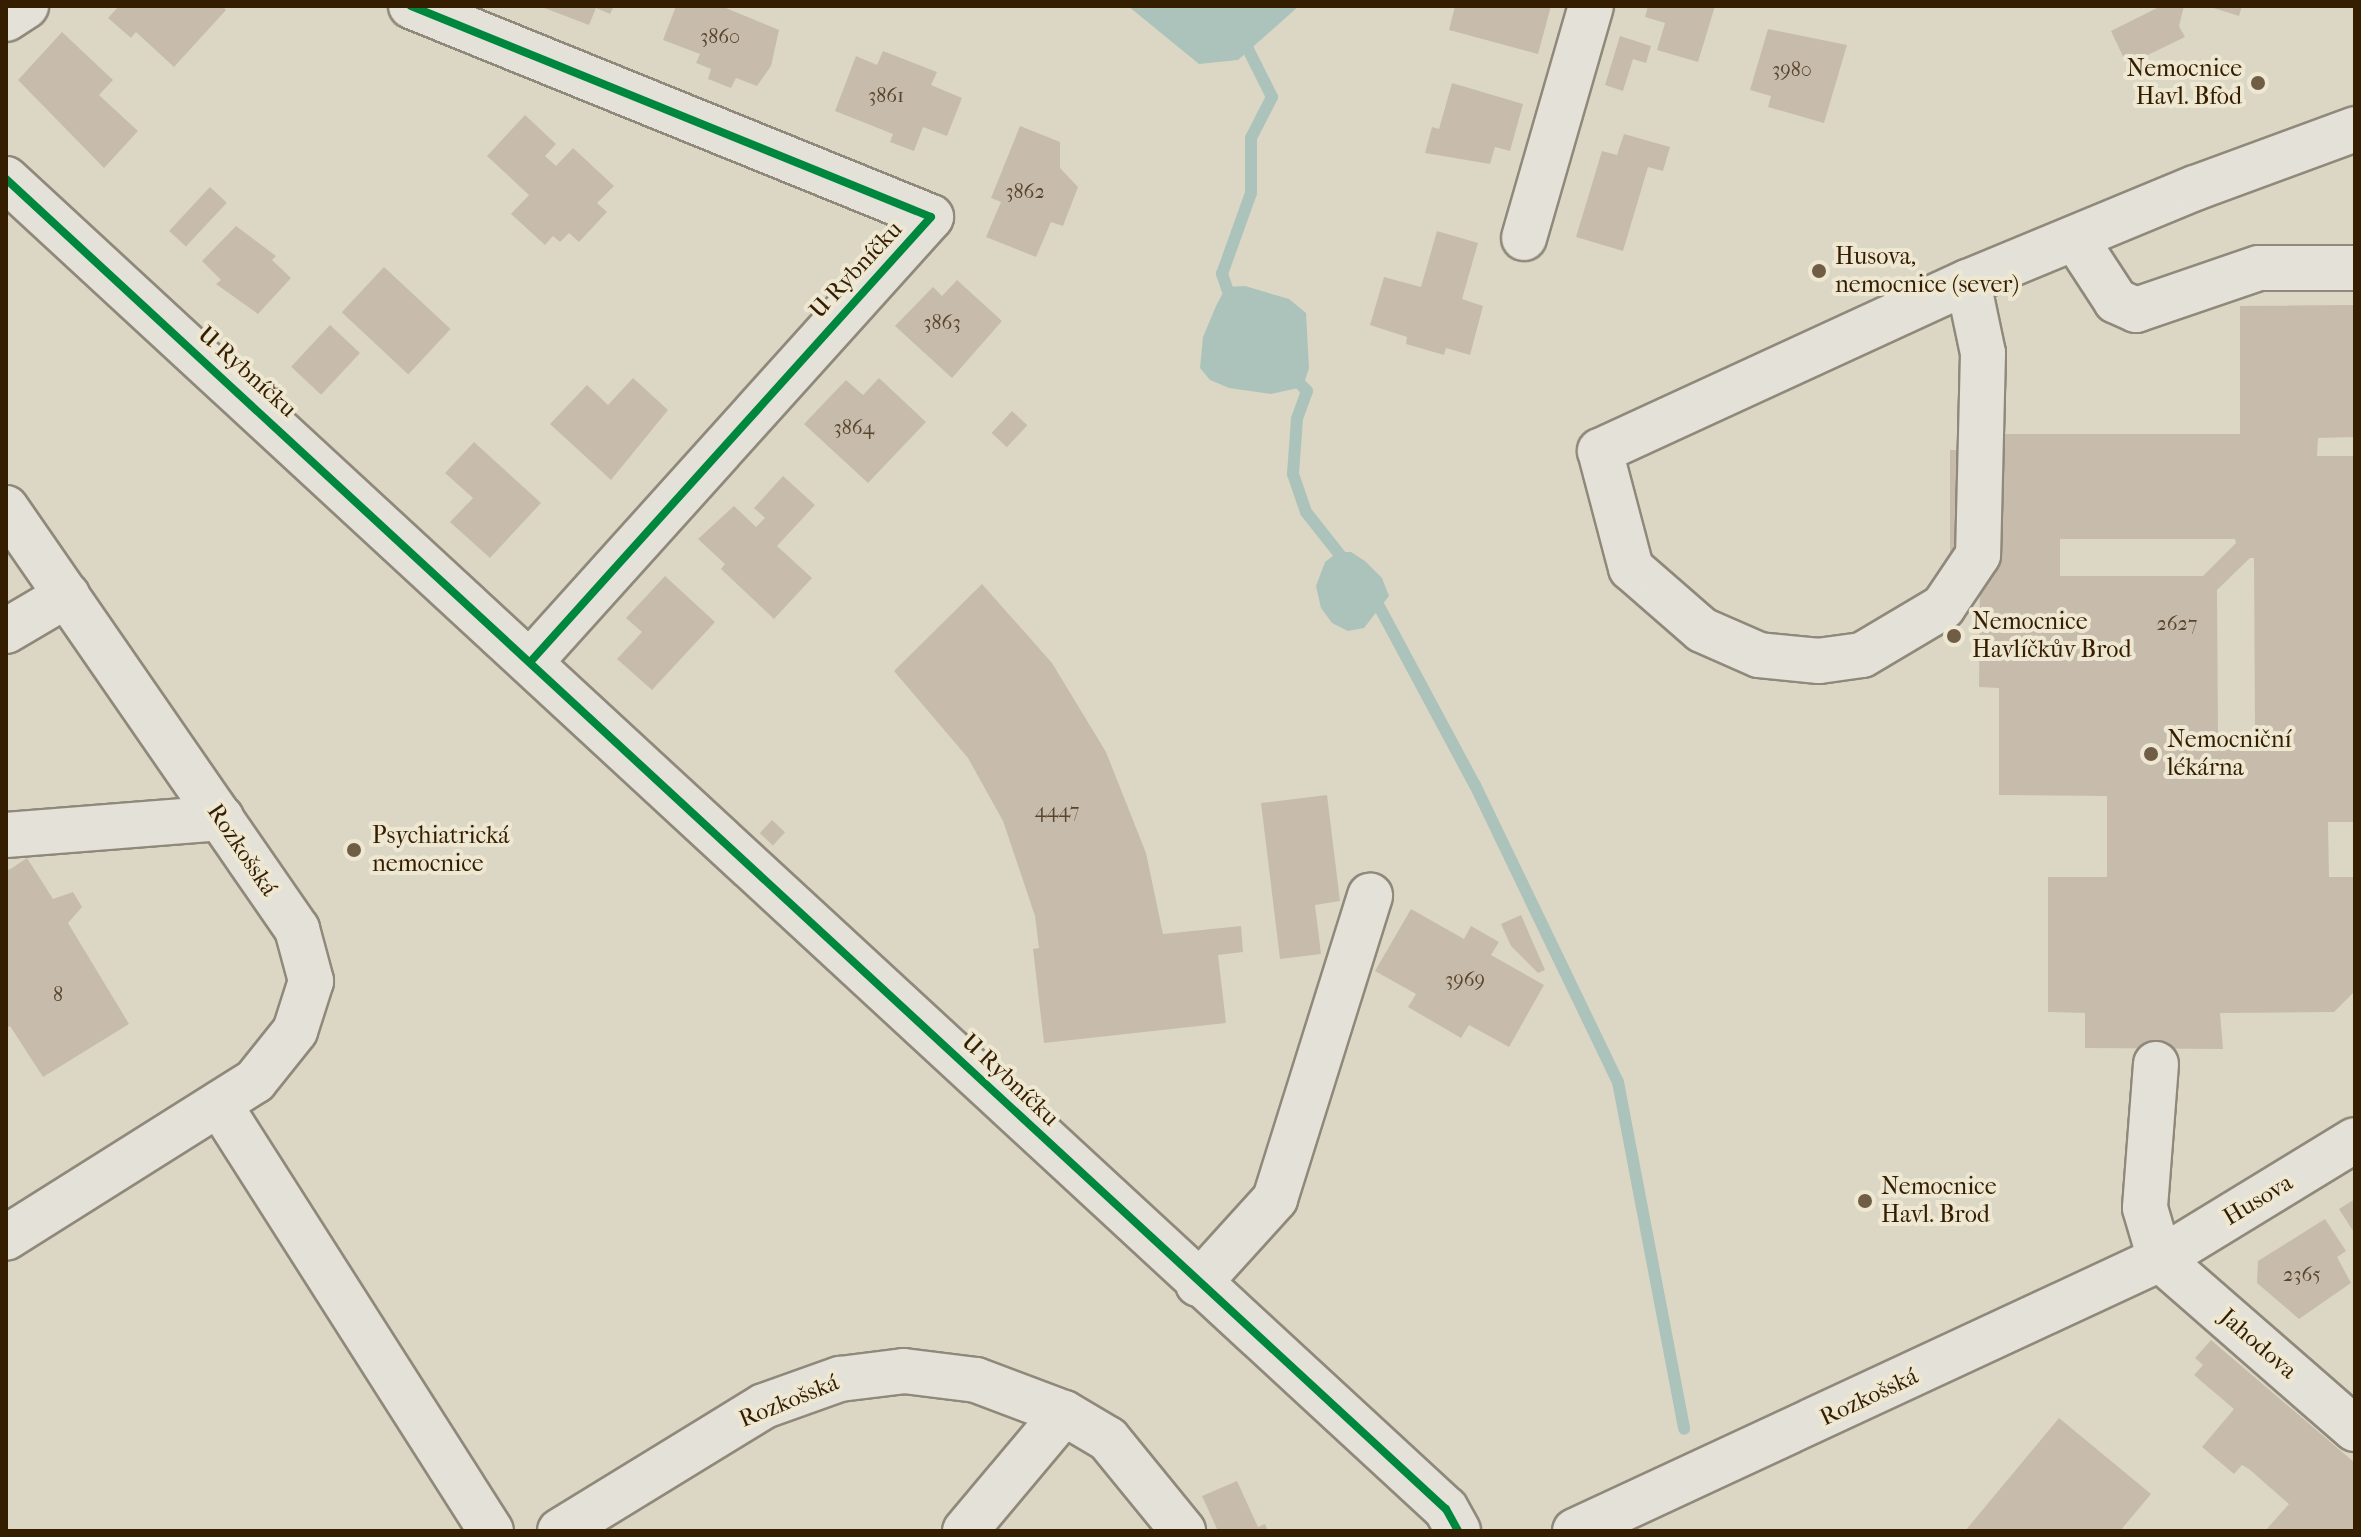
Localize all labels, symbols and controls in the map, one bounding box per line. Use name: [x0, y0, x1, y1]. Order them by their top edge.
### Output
house number: 3860: [700, 24, 740, 48]
place label: Nemocnice Havl. Bfod: [2126, 55, 2242, 111]
house number: 3980: [1772, 57, 1812, 81]
marker: Nemocnice Havl. Bfod: [2249, 74, 2267, 92]
house number: 3861: [868, 83, 904, 107]
house number: 3862: [1005, 179, 1045, 203]
street label: U Rybníčku: [804, 215, 908, 325]
place label: Husova, nemocnice (sever): [1835, 243, 2019, 299]
marker: Husova, nemocnice (sever): [1810, 262, 1828, 280]
house number: 3863: [923, 310, 961, 334]
street label: U Rybníčku: [192, 320, 302, 424]
house number: 3864: [834, 415, 874, 439]
place label: Nemocnice Havlíčkův Brod: [1972, 608, 2131, 664]
house number: 2627: [2156, 611, 2198, 635]
marker: Nemocnice Havlíčkův Brod: [1943, 625, 1965, 647]
place label: Nemocniční lékárna: [2167, 726, 2292, 782]
marker: Nemocniční lékárna: [2142, 745, 2160, 763]
street label: Rozkošská: [201, 798, 283, 902]
house number: 4447: [1035, 798, 1079, 822]
place label: Psychiatrická nemocnice: [372, 822, 509, 878]
marker: Psychiatrická nemocnice: [343, 839, 365, 861]
house number: 3969: [1445, 967, 1485, 991]
house number: 8: [53, 982, 63, 1006]
street label: U Rybníčku: [955, 1028, 1065, 1132]
street label: Husova: [2218, 1168, 2298, 1232]
place label: Nemocnice Havl. Brod: [1881, 1173, 1997, 1229]
marker: Nemocnice Havl. Brod: [1856, 1192, 1874, 1210]
house number: 2365: [2283, 1262, 2321, 1286]
street label: Jahodova: [2214, 1303, 2302, 1385]
street label: Rozkošská: [1815, 1362, 1923, 1432]
street label: Rozkošská: [735, 1368, 843, 1434]

